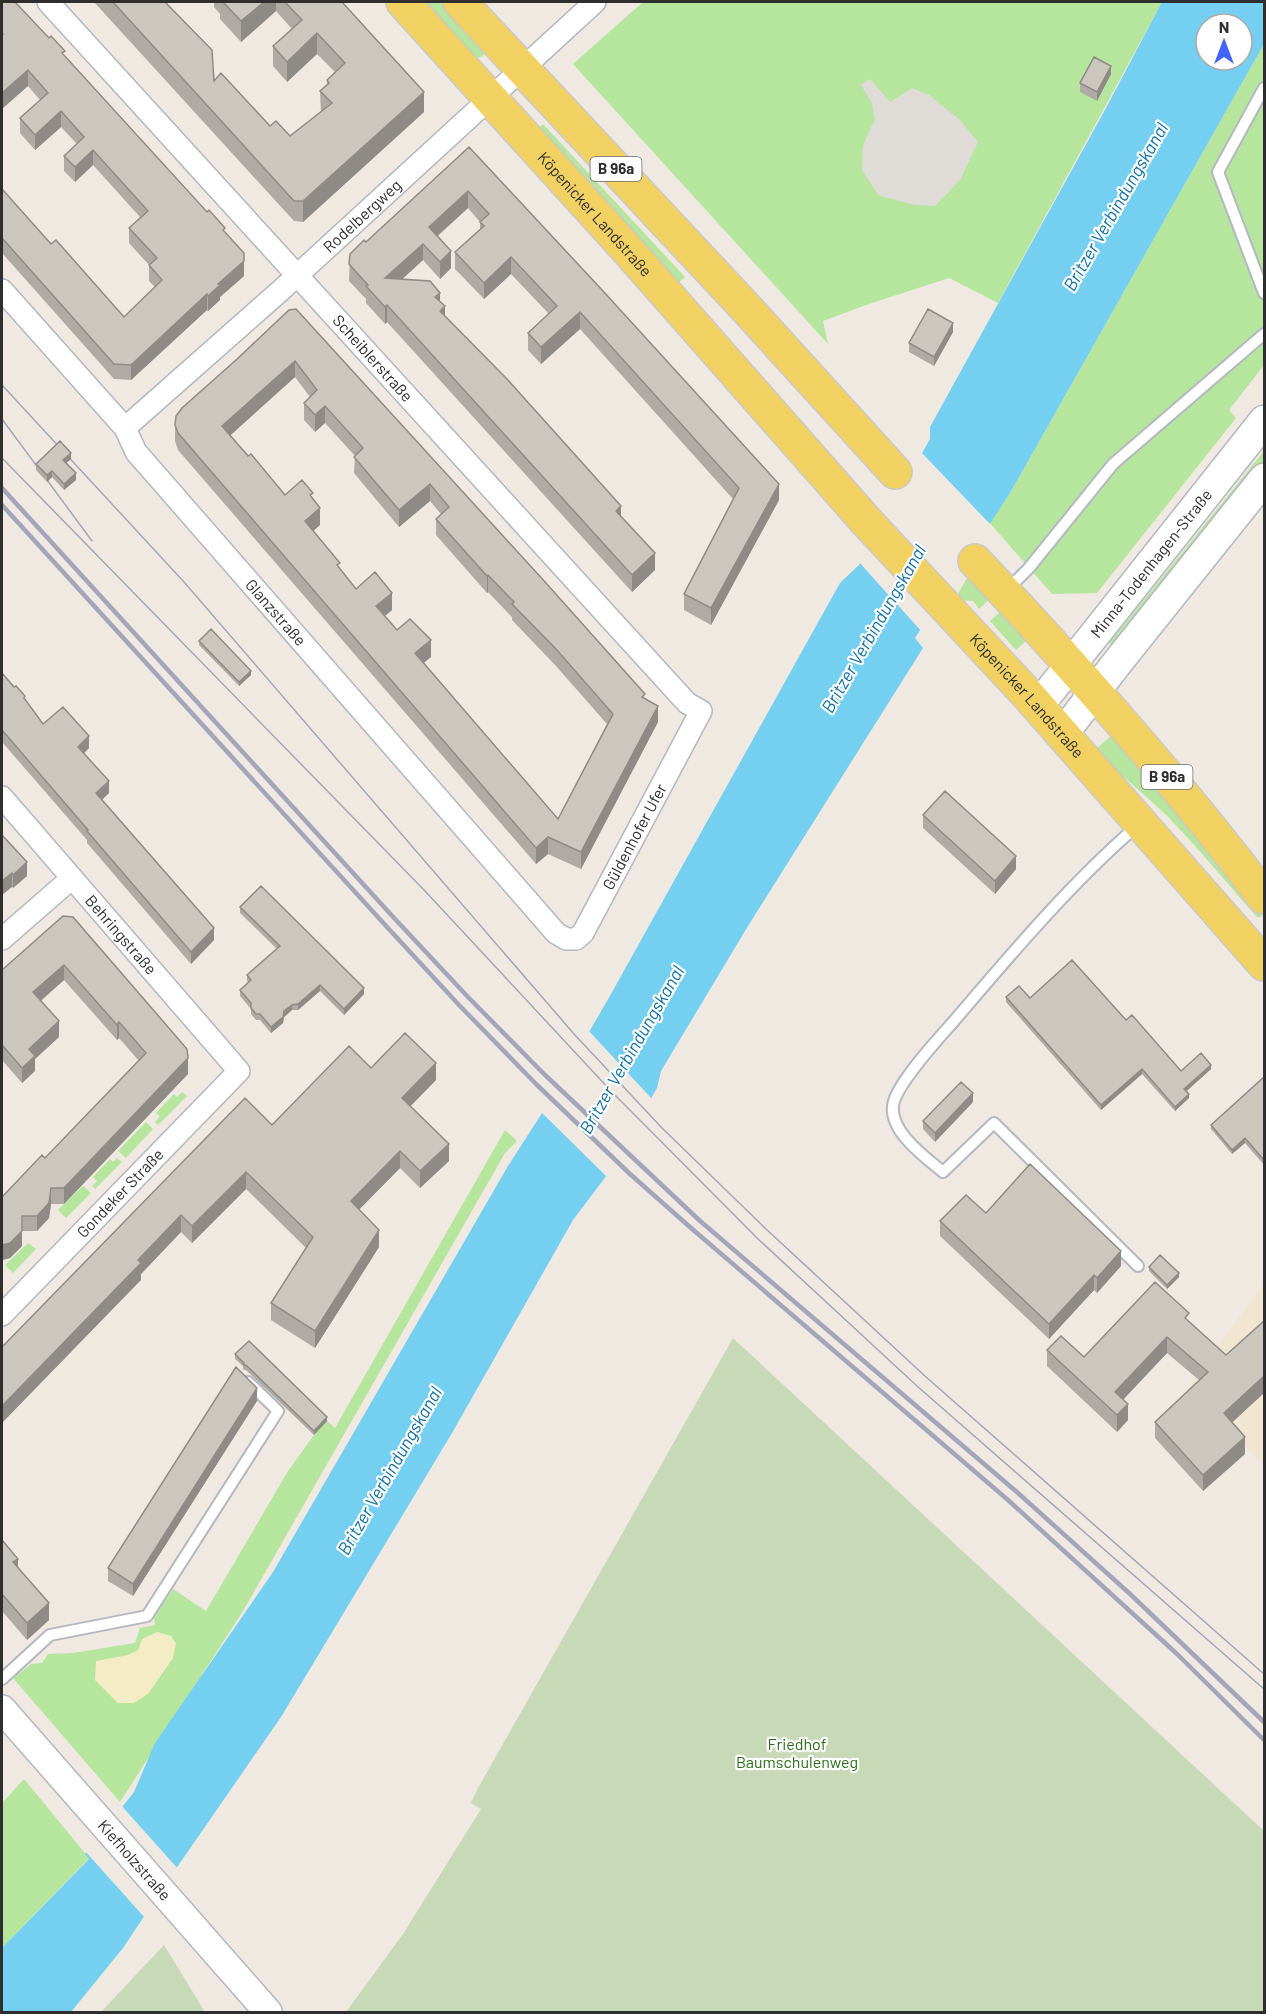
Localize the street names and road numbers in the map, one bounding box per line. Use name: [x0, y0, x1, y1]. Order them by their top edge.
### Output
street label: Köpenicker Landstraße: [534, 147, 656, 280]
road number: B 96a: [590, 157, 642, 181]
street label: Rodelbergweg: [319, 175, 405, 256]
street label: Scheiblerstraße: [329, 310, 417, 405]
street label: Minna-Todenhagen-Straße: [1086, 485, 1215, 641]
street label: Glanzstraße: [242, 575, 311, 649]
street label: Köpenicker Landstraße: [966, 629, 1088, 761]
road number: B 96a: [1142, 765, 1192, 789]
street label: Güldenhofer Ufer: [598, 780, 670, 893]
street label: Behringstraße: [82, 891, 161, 978]
street label: Gondeker Straße: [72, 1144, 167, 1241]
street label: Kiefholzstraße: [95, 1815, 175, 1904]

